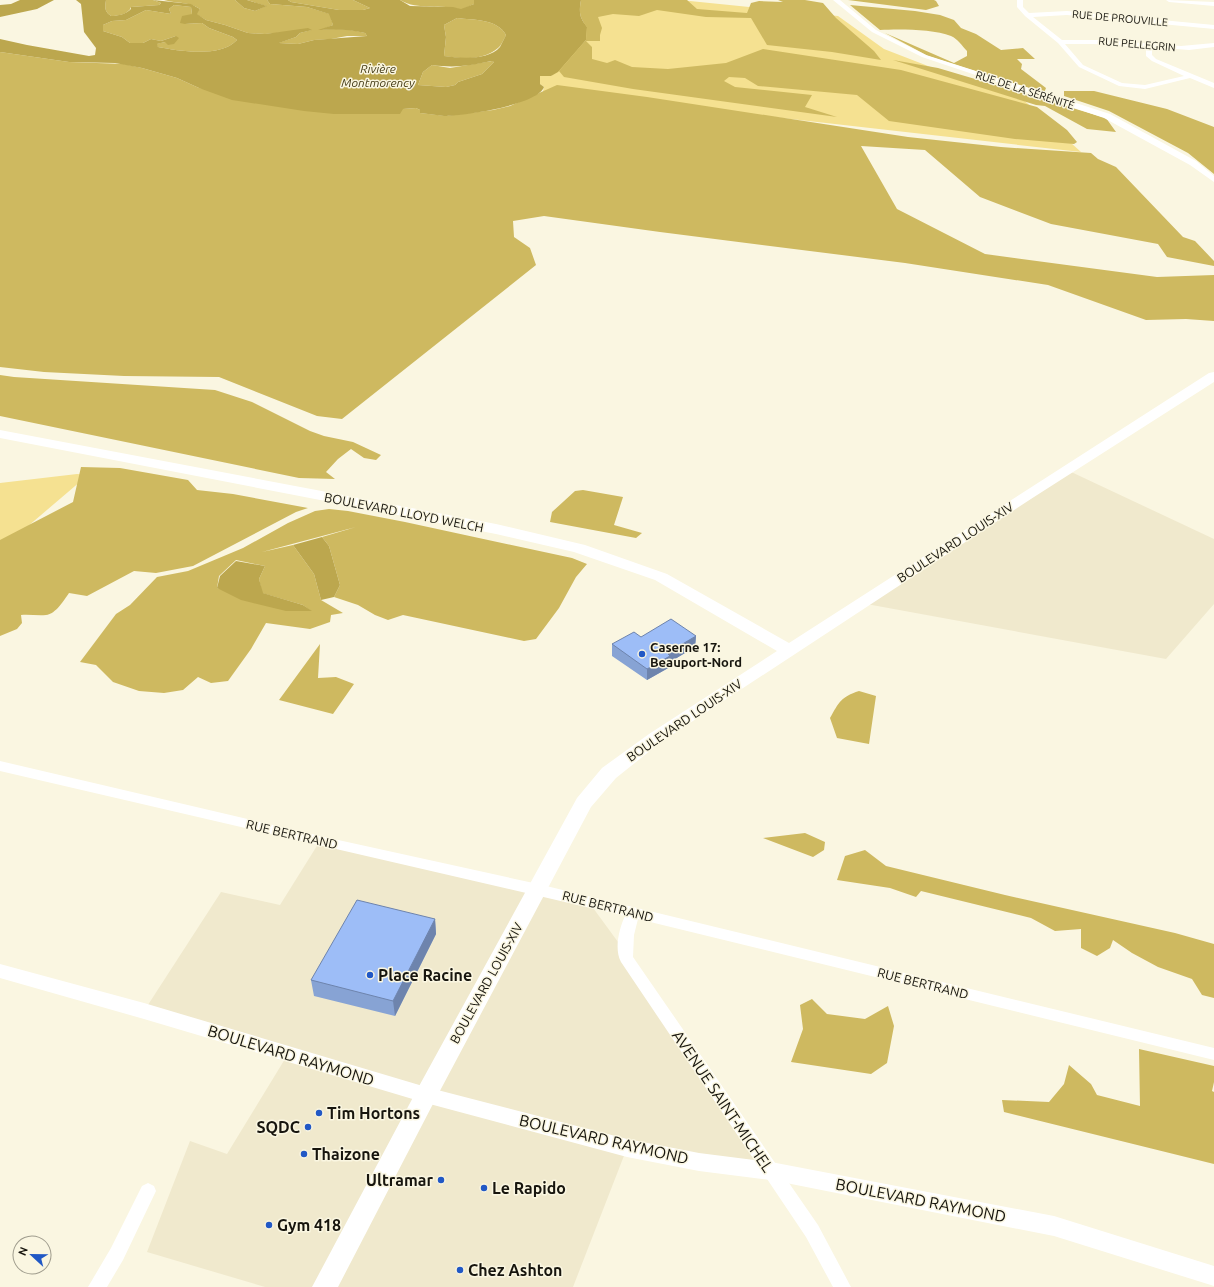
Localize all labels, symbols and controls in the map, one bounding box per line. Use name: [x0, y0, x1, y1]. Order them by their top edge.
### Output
street label: RUE DE PROUVILLE: [1072, 8, 1168, 28]
street label: RUE PELLEGRIN: [1098, 35, 1176, 53]
water label: Rivière Montmorency: [341, 62, 415, 89]
street label: RUE DE LA SÉRÉNITÉ: [974, 67, 1076, 112]
street label: BOULEVARD LLOYD WELCH: [323, 490, 485, 534]
street label: BOULEVARD LOUIS-XIV: [894, 499, 1016, 585]
place label: Caserne 17: Beauport-Nord: [650, 640, 742, 669]
marker: Caserne 17: Beauport-Nord: [637, 649, 647, 659]
street label: BOULEVARD LOUIS-XIV: [624, 676, 745, 764]
street label: RUE BERTRAND: [245, 817, 339, 851]
street label: RUE BERTRAND: [561, 888, 655, 924]
street label: BOULEVARD LOUIS-XIV: [447, 920, 525, 1046]
street label: RUE BERTRAND: [876, 965, 970, 1001]
place label: Place Racine: [378, 966, 472, 984]
marker: Place Racine: [365, 970, 375, 980]
street label: BOULEVARD RAYMOND: [205, 1021, 377, 1089]
street label: AVENUE SAINT-MICHEL: [669, 1027, 777, 1175]
place label: Tim Hortons: [327, 1104, 420, 1122]
marker: Tim Hortons: [314, 1108, 324, 1118]
street label: BOULEVARD RAYMOND: [518, 1111, 690, 1167]
place label: SQDC: [256, 1118, 300, 1136]
marker: SQDC: [303, 1122, 313, 1132]
place label: Thaizone: [312, 1145, 380, 1163]
marker: Thaizone: [299, 1149, 309, 1159]
place label: Ultramar: [366, 1171, 433, 1189]
marker: Ultramar: [436, 1175, 446, 1185]
street label: BOULEVARD RAYMOND: [834, 1175, 1008, 1225]
place label: Le Rapido: [492, 1179, 566, 1197]
marker: Le Rapido: [479, 1183, 489, 1193]
place label: Gym 418: [277, 1216, 341, 1234]
marker: Gym 418: [264, 1220, 274, 1230]
north arrow: [12, 1235, 52, 1275]
text: N: [16, 1245, 30, 1257]
place label: Chez Ashton: [468, 1261, 562, 1279]
marker: Chez Ashton: [455, 1265, 465, 1275]

